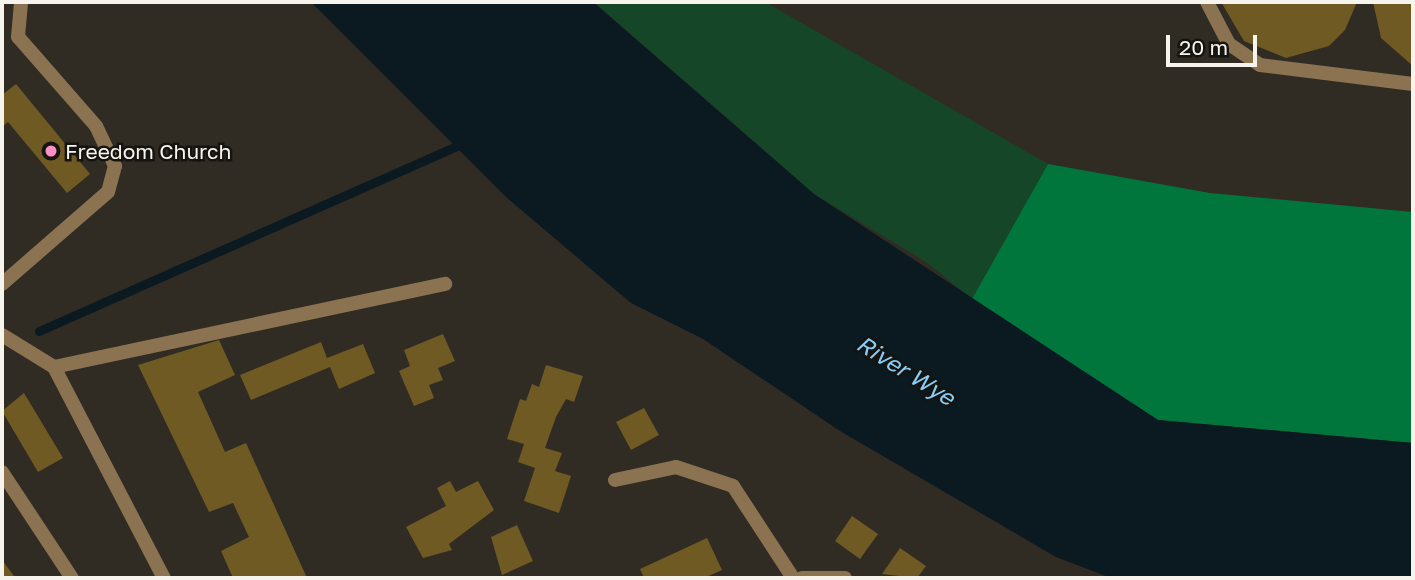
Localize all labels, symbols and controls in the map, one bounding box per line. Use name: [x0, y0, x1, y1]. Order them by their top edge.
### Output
scale bar: [1170, 21, 1261, 65]
text: 20 m: [1179, 34, 1228, 60]
place label: Freedom Church: [65, 138, 231, 164]
marker: Freedom Church: [43, 143, 59, 159]
water label: River Wye: [852, 329, 960, 411]

